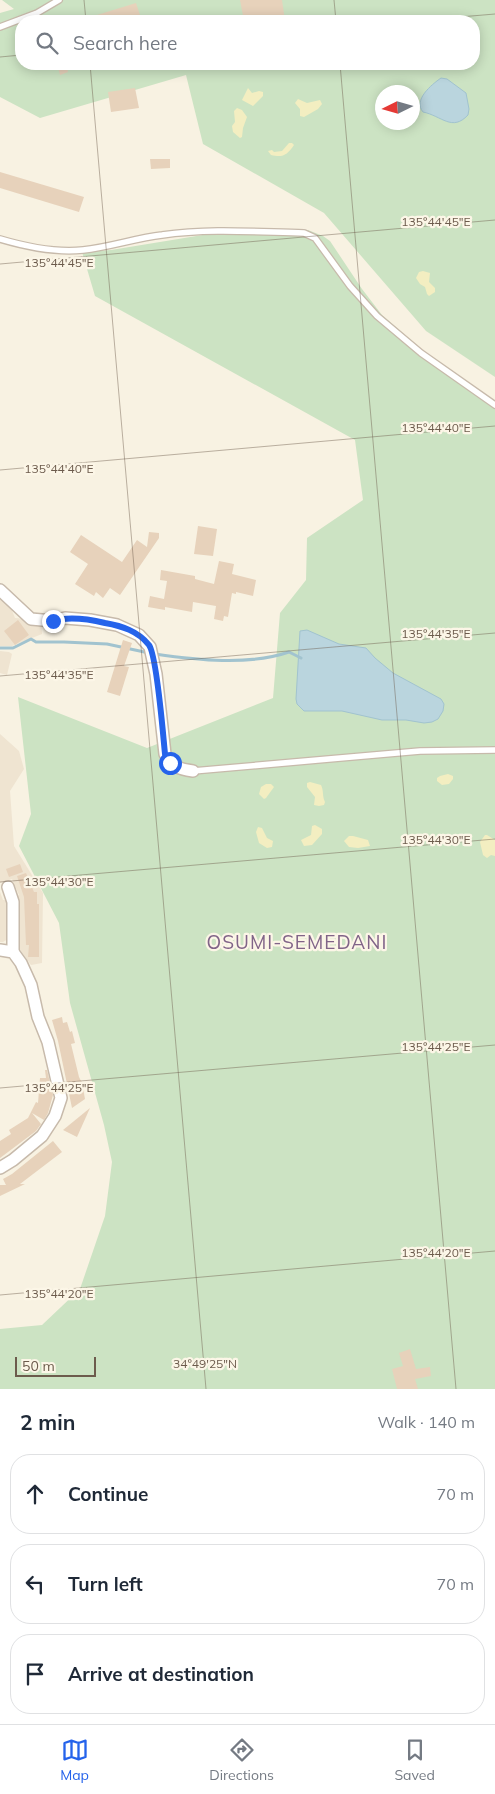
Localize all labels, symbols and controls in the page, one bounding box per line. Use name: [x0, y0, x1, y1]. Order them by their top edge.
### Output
search box: [15, 15, 480, 70]
icon: search: [33, 29, 61, 57]
text: Search here: [73, 31, 177, 55]
north arrow: [375, 85, 420, 130]
text: 135°44'45"E: [401, 214, 471, 229]
text: 135°44'45"E: [24, 255, 94, 270]
text: 135°44'40"E: [401, 420, 471, 435]
text: 135°44'40"E: [24, 461, 94, 476]
route end: [42, 610, 65, 633]
text: 135°44'35"E: [401, 626, 471, 641]
text: 135°44'35"E: [24, 667, 94, 682]
route start: [159, 752, 182, 775]
text: 135°44'30"E: [401, 832, 471, 847]
text: 135°44'30"E: [24, 874, 94, 889]
district label: OSUMI-SEMEDANI: [207, 930, 387, 954]
text: 135°44'25"E: [401, 1039, 471, 1054]
text: 135°44'25"E: [24, 1080, 94, 1095]
text: 135°44'20"E: [401, 1245, 471, 1260]
text: 135°44'20"E: [24, 1286, 94, 1301]
scale bar: [15, 1354, 96, 1377]
text: 34°49'25"N: [173, 1356, 237, 1371]
text: 50 m: [22, 1357, 55, 1375]
text: 2 min: [20, 1409, 75, 1435]
text: Walk · 140 m: [377, 1412, 475, 1432]
icon: ahead: [21, 1480, 49, 1508]
text: Continue: [68, 1482, 148, 1506]
text: 70 m: [437, 1484, 474, 1504]
icon: left: [21, 1570, 49, 1598]
text: Turn left: [68, 1572, 143, 1596]
text: 70 m: [437, 1574, 474, 1594]
icon: arrive: [21, 1660, 49, 1688]
text: Arrive at destination: [68, 1662, 254, 1686]
tab: Map: [60, 1736, 89, 1784]
tab: Directions: [209, 1736, 274, 1784]
tab: Saved: [394, 1736, 435, 1784]

